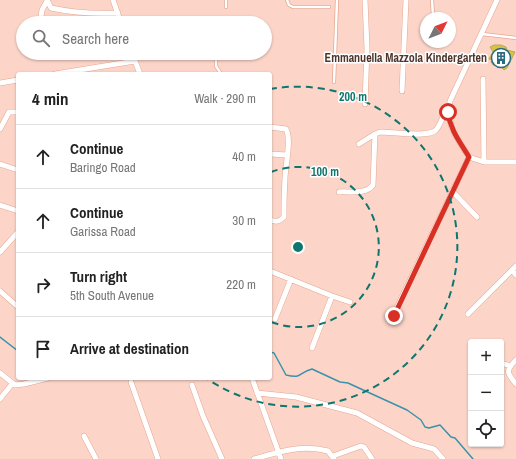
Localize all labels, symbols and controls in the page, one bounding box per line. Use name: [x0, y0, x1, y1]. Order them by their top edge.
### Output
north arrow: [420, 12, 456, 48]
search box: [16, 16, 272, 60]
icon: search: [30, 27, 52, 49]
text: Search here: [62, 28, 129, 49]
building icon: Emmanuella Mazzola Kindergarten: [490, 47, 512, 69]
place label: Emmanuella Mazzola Kindergarten: [325, 50, 487, 66]
text: 4 min: [32, 87, 68, 110]
text: 200 m: [339, 89, 367, 105]
text: Walk · 290 m: [194, 90, 256, 107]
route start: [439, 103, 457, 121]
text: Continue: [70, 138, 123, 159]
icon: ahead: [32, 146, 54, 168]
text: 40 m: [232, 148, 256, 165]
text: Baringo Road: [70, 159, 136, 176]
text: 100 m: [311, 164, 339, 180]
text: Continue: [70, 202, 123, 223]
icon: ahead: [32, 210, 54, 232]
text: 30 m: [232, 212, 256, 229]
text: Garissa Road: [70, 223, 136, 240]
centre of rings: [291, 240, 305, 254]
text: Turn right: [70, 266, 127, 287]
icon: right: [32, 274, 54, 296]
text: 220 m: [226, 276, 256, 293]
text: 5th South Avenue: [70, 287, 154, 304]
route end: [385, 307, 403, 325]
icon: arrive: [32, 338, 54, 360]
text: Arrive at destination: [70, 338, 189, 359]
map controls: [468, 339, 504, 447]
button: +: [468, 339, 504, 375]
button: −: [468, 375, 504, 411]
button: locate: [468, 411, 504, 447]

